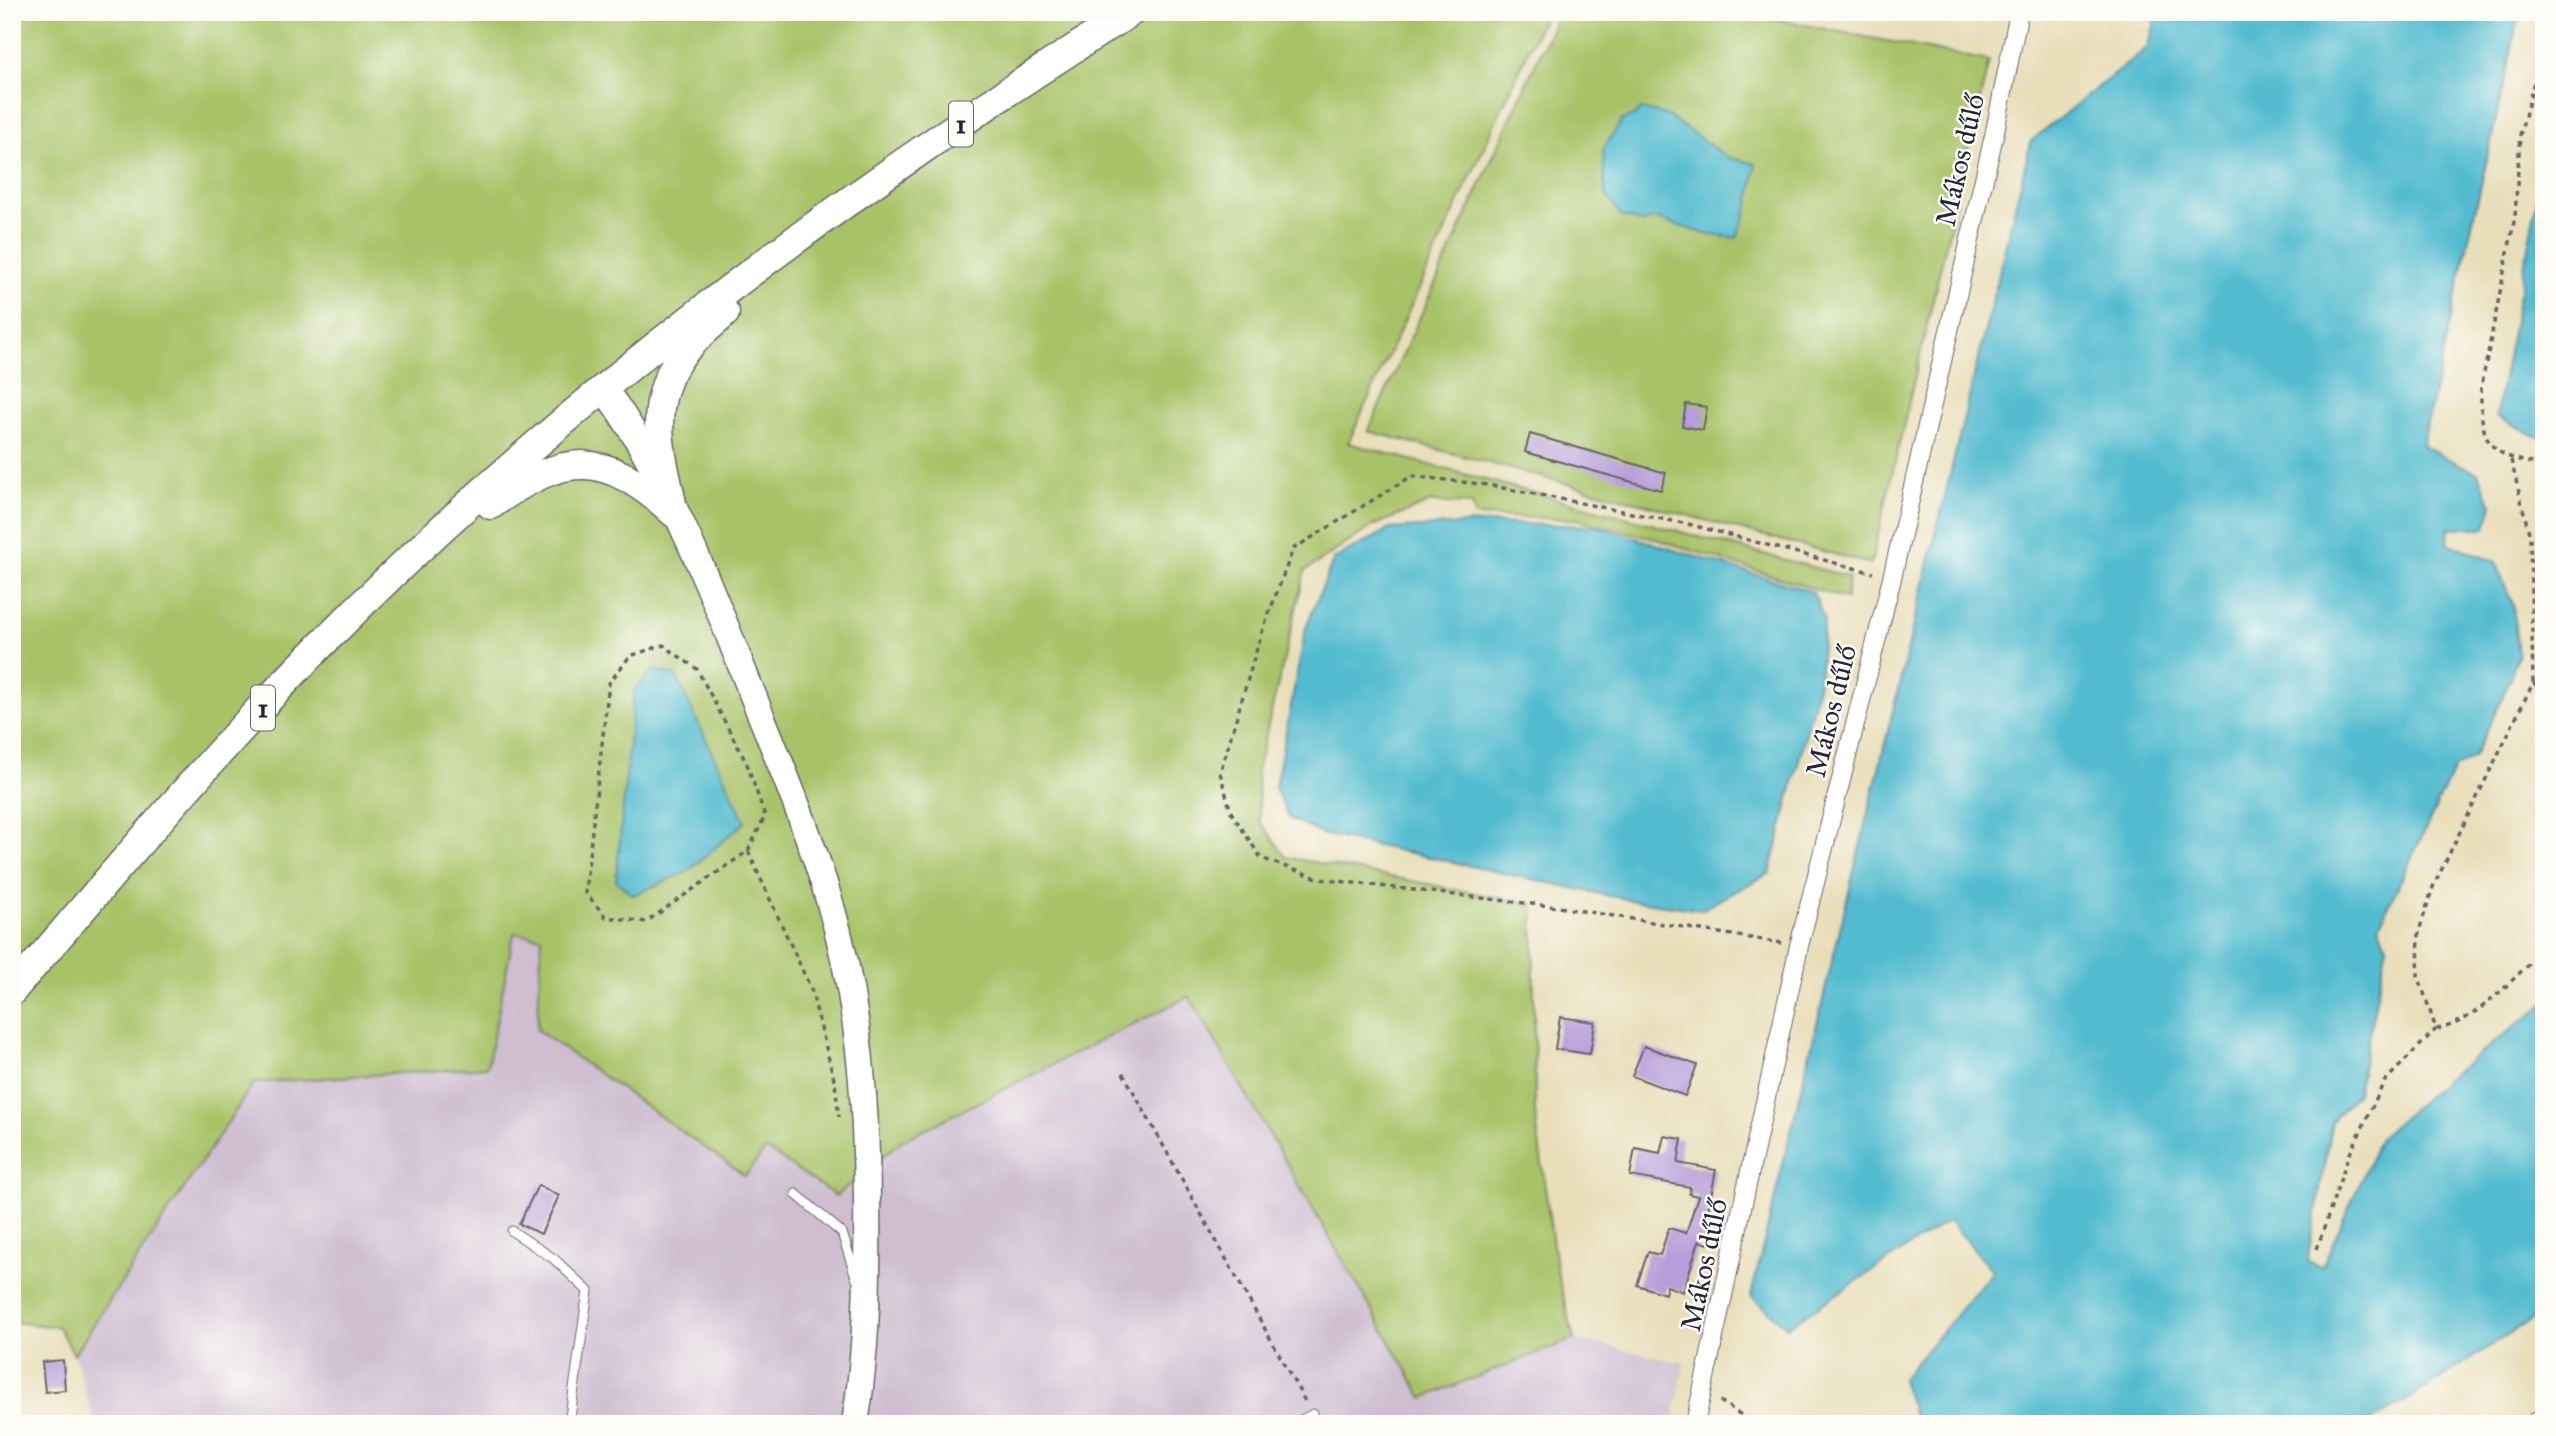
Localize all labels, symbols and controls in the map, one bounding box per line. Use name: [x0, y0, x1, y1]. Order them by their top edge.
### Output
street label: Mákos dűlő: [1928, 90, 1992, 230]
road number: 1: [949, 102, 973, 146]
street label: Mákos dűlő: [1798, 641, 1864, 781]
road number: 1: [251, 686, 275, 730]
street label: Mákos dűlő: [1673, 1195, 1735, 1335]

